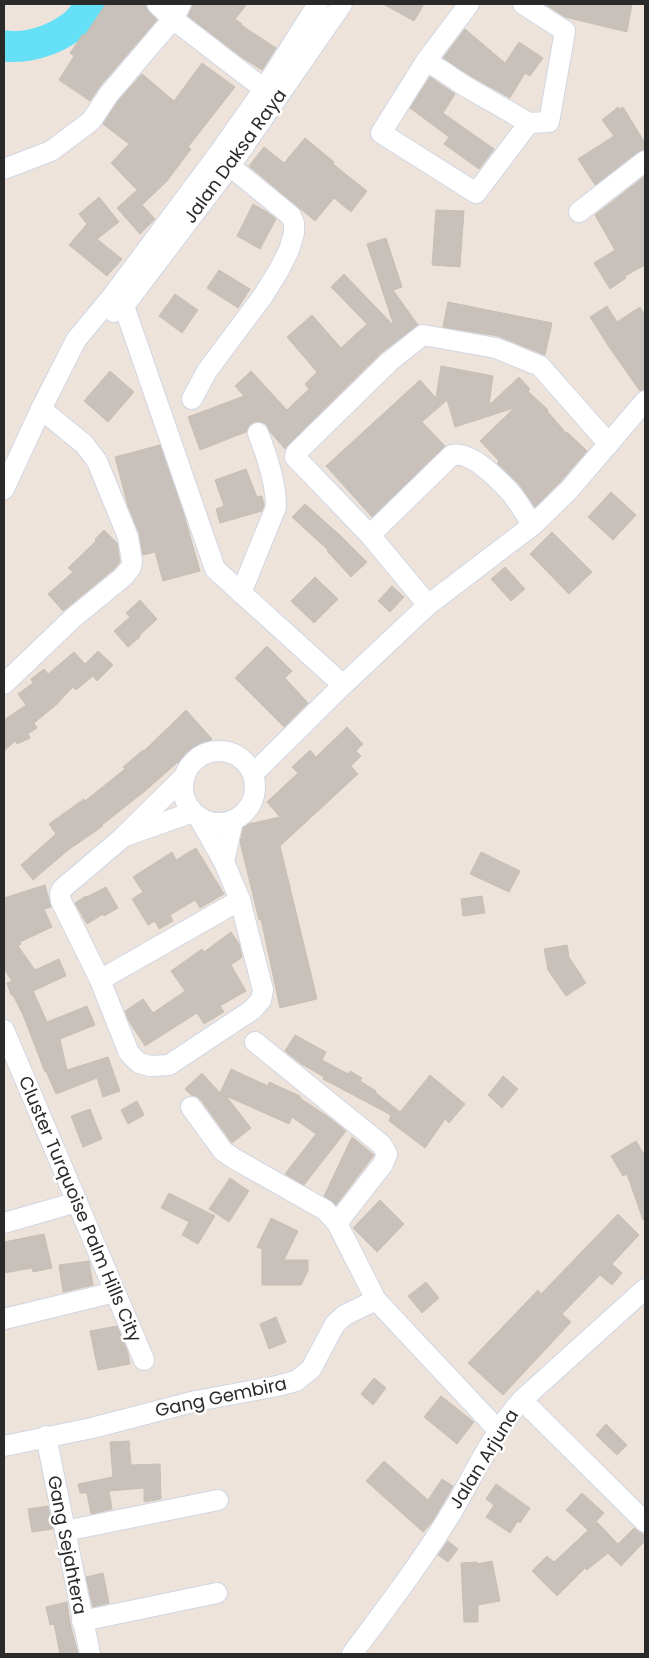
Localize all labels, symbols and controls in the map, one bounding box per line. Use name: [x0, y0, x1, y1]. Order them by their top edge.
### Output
street label: Jalan Daksa Raya: [177, 83, 292, 228]
street label: Cluster Turquoise Palm Hills City: [13, 1072, 148, 1346]
street label: Gang Gembira: [153, 1370, 289, 1423]
street label: Jalan Arjuna: [443, 1404, 524, 1513]
street label: Gang Sejahtera: [42, 1473, 93, 1617]

